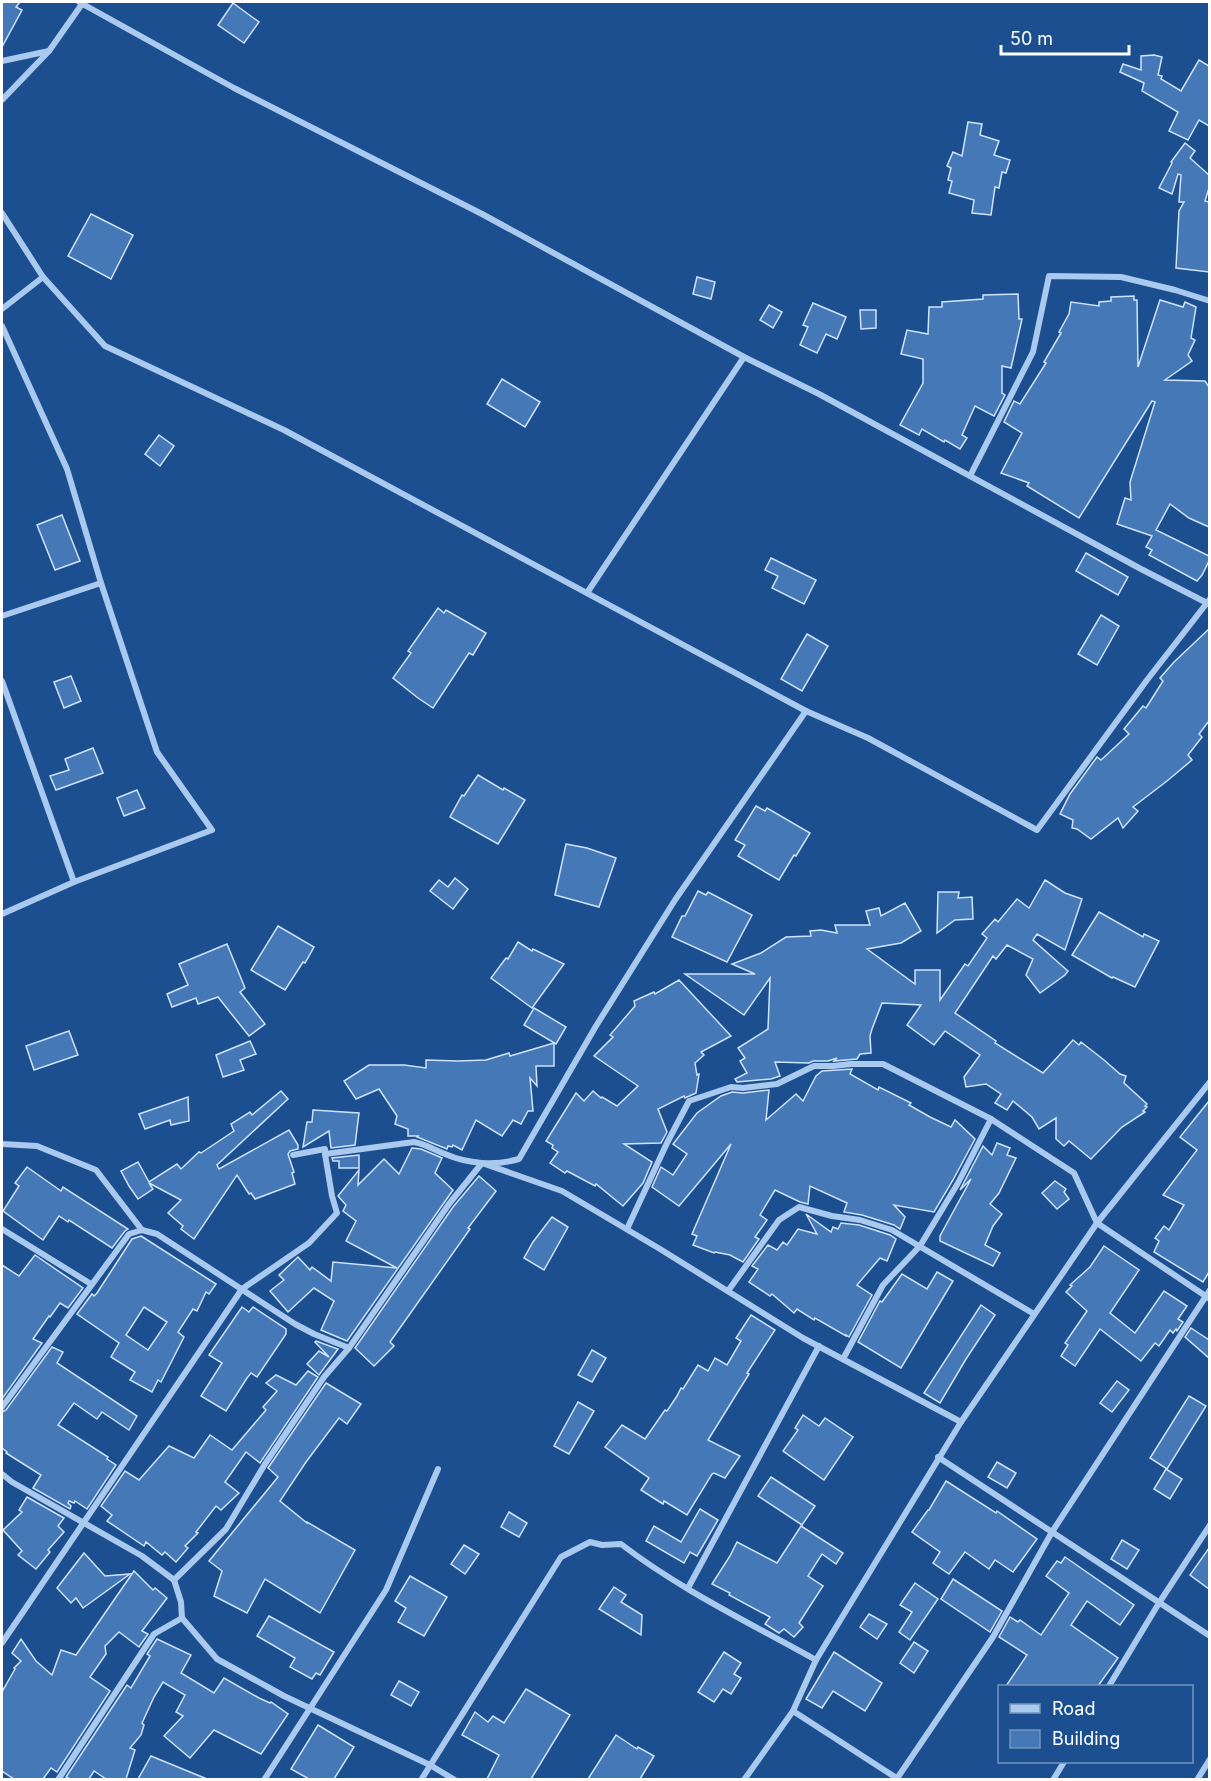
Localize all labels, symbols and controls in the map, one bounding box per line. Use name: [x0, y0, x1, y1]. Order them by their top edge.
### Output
scale bar: [1001, 18, 1128, 56]
text: 50 m: [1010, 28, 1053, 49]
legend: [998, 1685, 1193, 1763]
text: Road: [1052, 1698, 1095, 1719]
text: Building: [1052, 1728, 1120, 1749]

